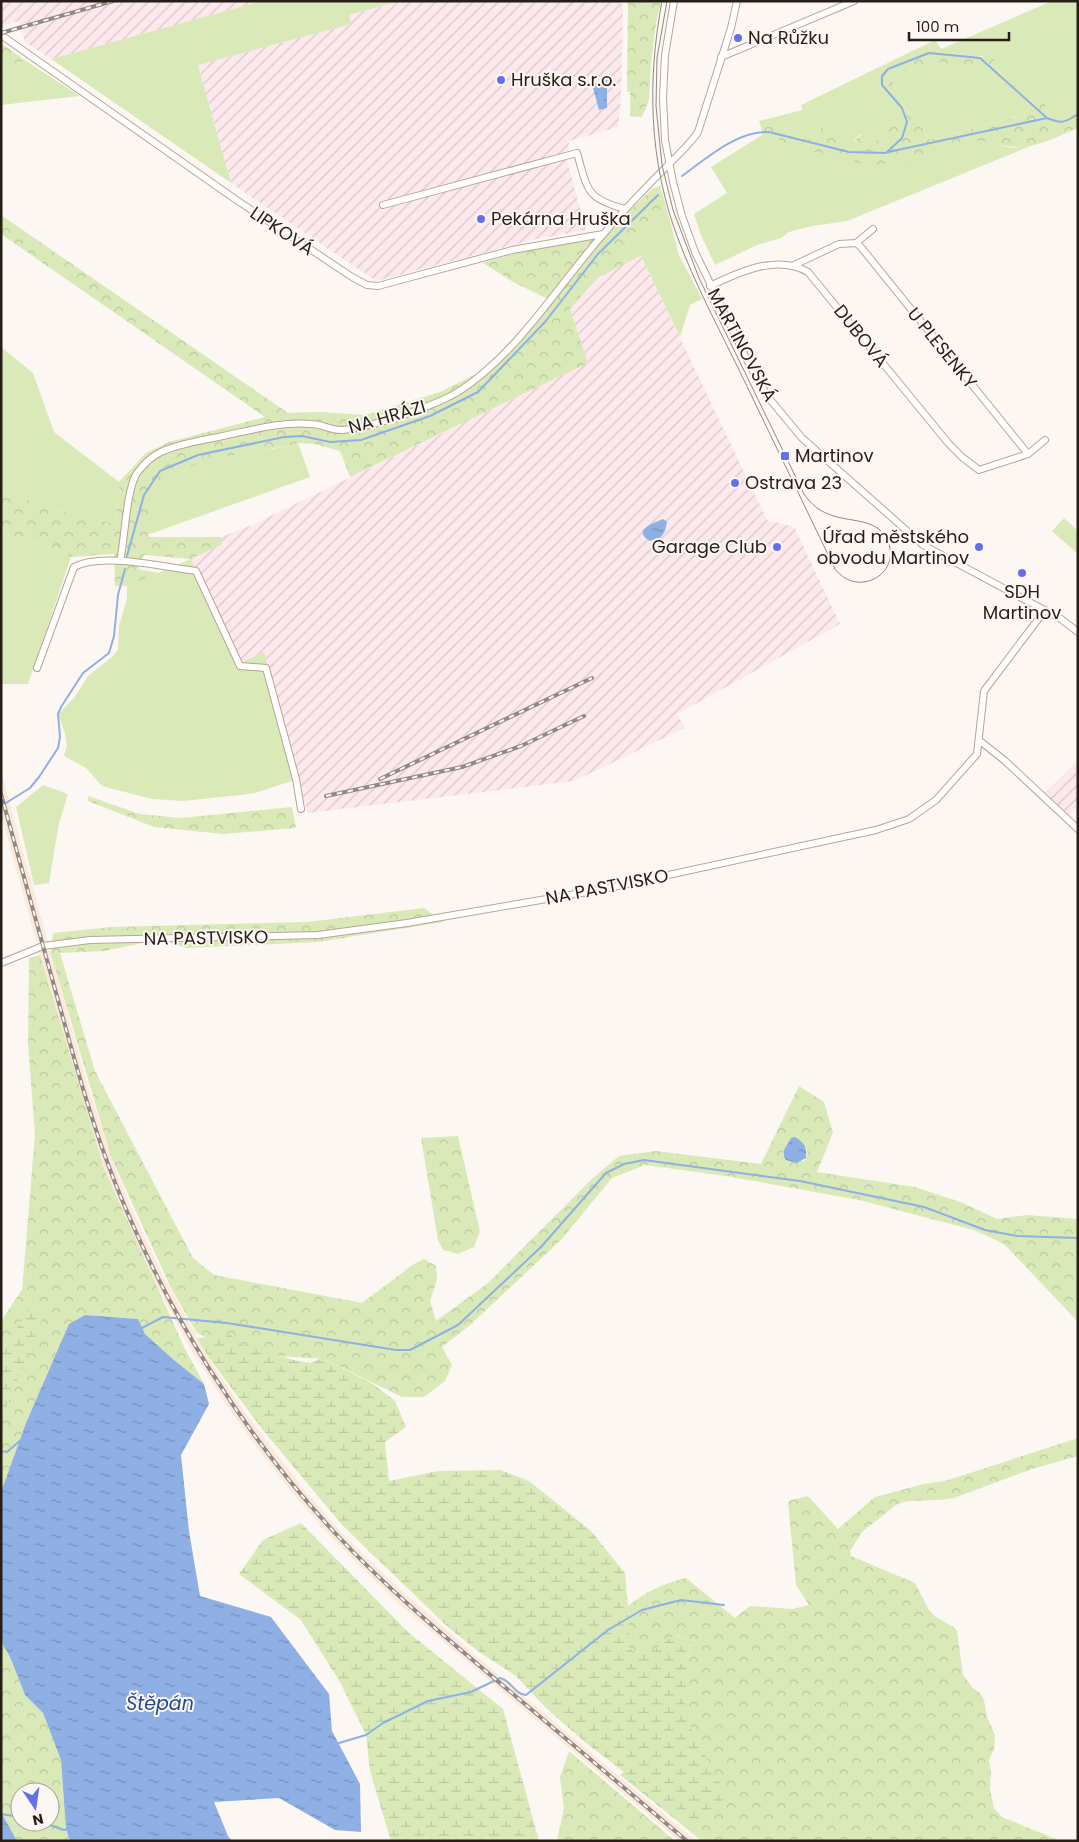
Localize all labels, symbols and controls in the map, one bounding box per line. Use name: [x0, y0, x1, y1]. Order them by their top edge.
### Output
scale bar: [909, 10, 1009, 42]
text: 100 m: [916, 16, 959, 37]
place label: Na Růžku: [748, 25, 829, 50]
marker: Na Růžku: [732, 32, 744, 44]
place label: Hruška s.r.o.: [511, 67, 616, 92]
marker: Hruška s.r.o.: [495, 74, 507, 86]
street label: LIPKOVÁ: [246, 200, 319, 261]
place label: Pekárna Hruška: [491, 206, 631, 231]
marker: Pekárna Hruška: [475, 213, 487, 225]
street label: MARTINOVSKÁ: [702, 284, 783, 406]
street label: DUBOVÁ: [828, 299, 895, 372]
street label: U PLESENKY: [902, 302, 983, 394]
street label: NA HRÁZI: [345, 394, 428, 439]
place label: Martinov: [795, 443, 874, 468]
marker: Martinov: [779, 450, 791, 462]
place label: Ostrava 23: [745, 470, 842, 495]
marker: Ostrava 23: [729, 477, 741, 489]
place label: Úřad městského obvodu Martinov: [817, 524, 969, 570]
place label: Garage Club: [652, 534, 767, 559]
marker: Garage Club: [771, 541, 783, 553]
marker: Úřad městského obvodu Martinov: [973, 541, 985, 553]
marker: SDH Martinov: [1016, 567, 1028, 579]
place label: SDH Martinov: [983, 579, 1061, 625]
street label: NA PASTVISKO: [543, 862, 670, 911]
street label: NA PASTVISKO: [144, 924, 268, 951]
water label: Štěpán: [126, 1690, 194, 1717]
north arrow: [10, 1782, 60, 1832]
text: N: [31, 1809, 45, 1831]

